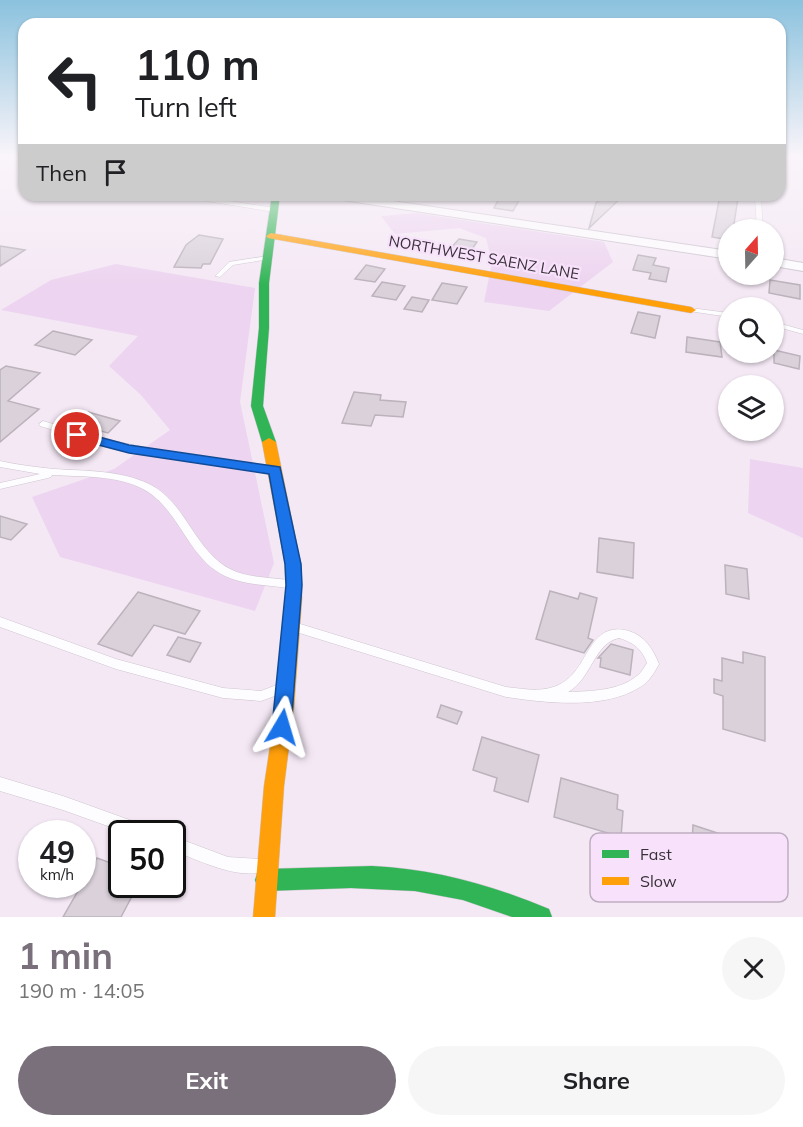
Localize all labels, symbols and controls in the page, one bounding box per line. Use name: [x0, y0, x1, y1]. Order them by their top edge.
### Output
text: 110 m: [135, 38, 260, 91]
icon: left: [36, 42, 114, 120]
text: Turn left: [135, 90, 237, 124]
icon: arrive: [99, 156, 132, 189]
text: Then: [36, 159, 87, 187]
north arrow: [718, 219, 784, 285]
map controls: [718, 219, 784, 441]
street label: NORTHWEST SAENZ LANE: [387, 231, 581, 283]
button: search: [718, 297, 784, 363]
button: layers: [718, 375, 784, 441]
pin: [51, 409, 102, 460]
icon: arrive: [60, 418, 93, 451]
position arrow: [250, 695, 314, 759]
speed limit sign: 50: [108, 820, 186, 898]
text: 49: [39, 833, 75, 871]
legend: [590, 833, 788, 902]
text: Fast: [640, 844, 672, 864]
text: km/h: [40, 865, 74, 884]
text: Slow: [640, 871, 677, 891]
text: 1 min: [18, 933, 113, 978]
button: close: [722, 937, 785, 1000]
text: 190 m · 14:05: [18, 978, 144, 1003]
button: Exit: [18, 1046, 396, 1115]
button: Share: [408, 1046, 785, 1115]

